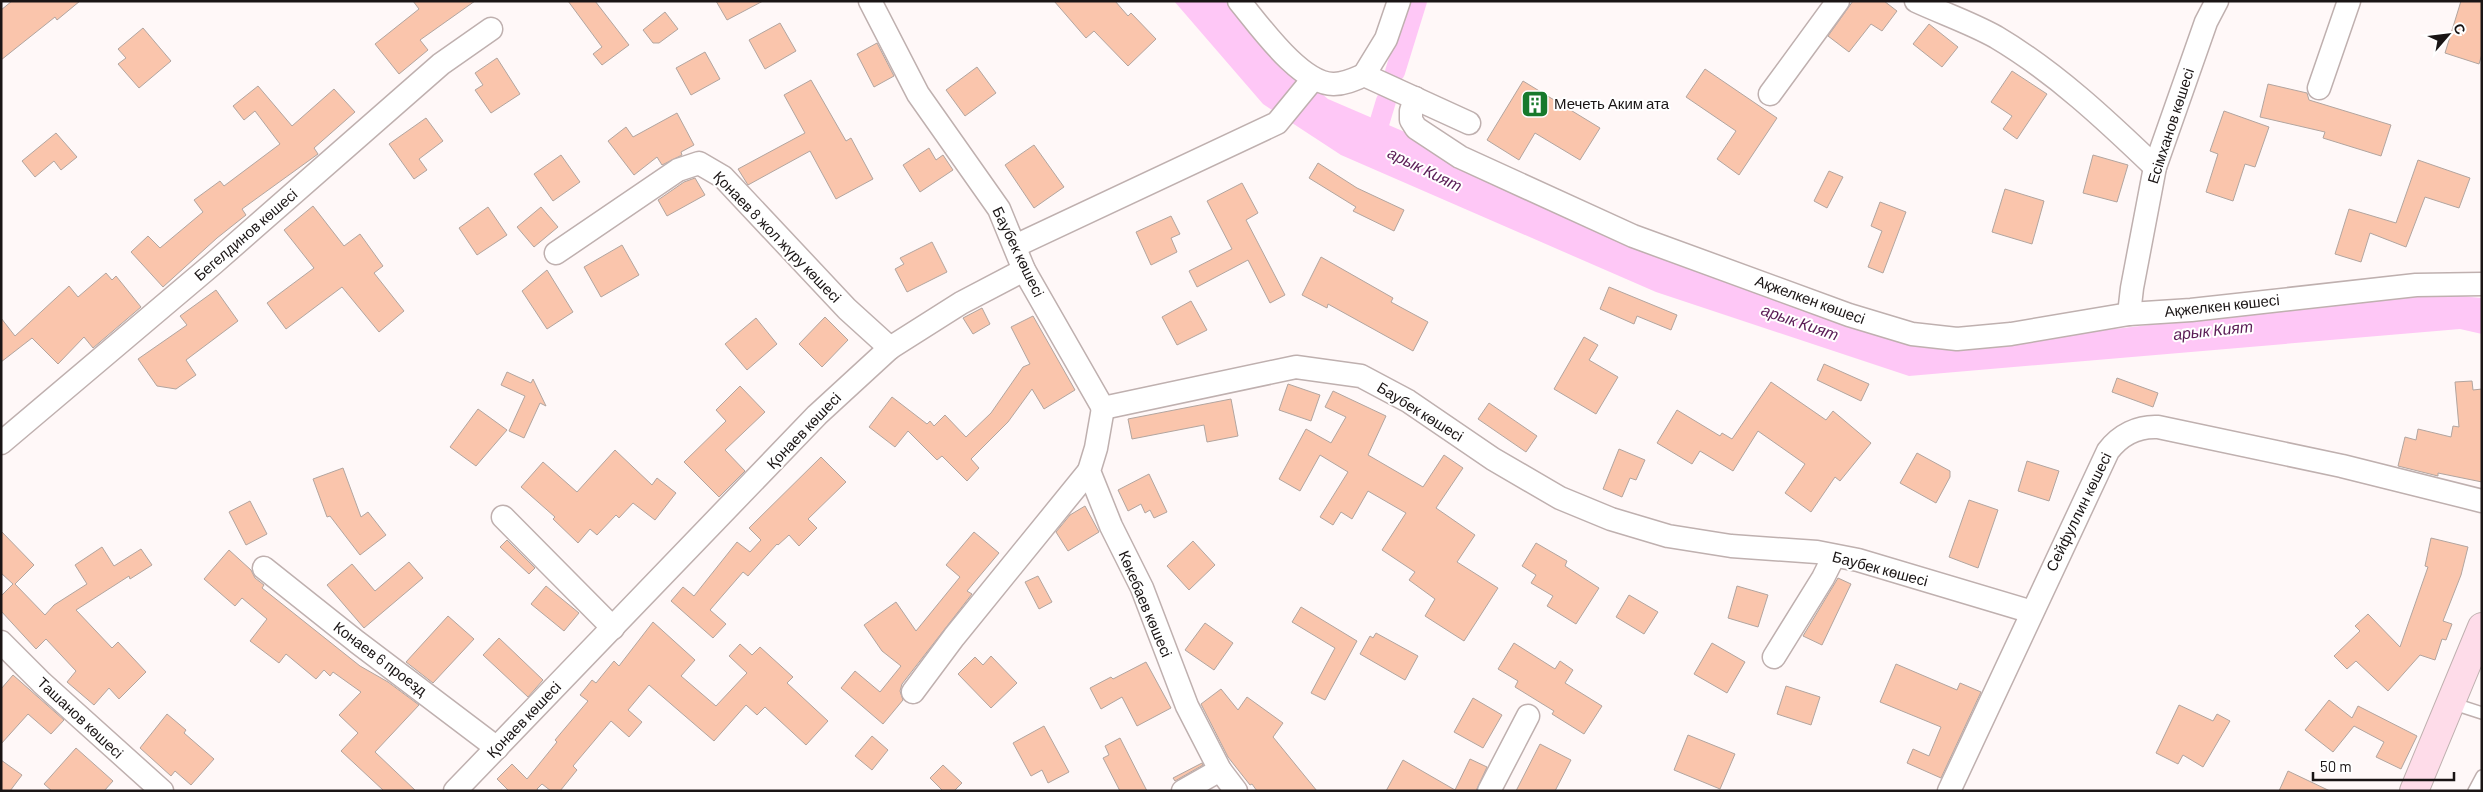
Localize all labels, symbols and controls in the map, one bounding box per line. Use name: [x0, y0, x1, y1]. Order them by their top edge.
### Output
north arrow: [2423, 10, 2473, 60]
text: С: [2450, 20, 2470, 37]
street label: Есімханов көшесі: [2143, 66, 2197, 186]
building icon: Мечеть Аким ата: [1520, 89, 1550, 119]
place label: Мечеть Аким ата: [1554, 94, 1670, 112]
water label: арык Кият: [1385, 142, 1466, 195]
street label: Қонаев 8 жол жүру көшесі: [710, 167, 845, 306]
street label: Бегелдинов көшесі: [190, 185, 301, 284]
street label: Баубек көшесі: [989, 204, 1048, 300]
street label: Ақжелкен көшесі: [1753, 271, 1868, 327]
street label: Ақжелкен көшесі: [2163, 290, 2280, 320]
water label: арык Кият: [1759, 299, 1841, 344]
water label: арык Кият: [2172, 316, 2254, 343]
street label: Баубек көшесі: [1374, 378, 1467, 445]
street label: Қонаев көшесі: [762, 388, 844, 472]
street label: Сейфуллин көшесі: [2041, 449, 2115, 574]
street label: Баубек көшесі: [1831, 547, 1930, 589]
street label: Көкебаев көшесі: [1115, 548, 1176, 660]
street label: Конаев 6 проезд: [331, 617, 431, 699]
street label: Ташанов көшесі: [34, 673, 127, 762]
street label: Қонаев көшесі: [482, 677, 564, 761]
scale bar: [2313, 750, 2454, 782]
text: 50 m: [2320, 757, 2352, 775]

